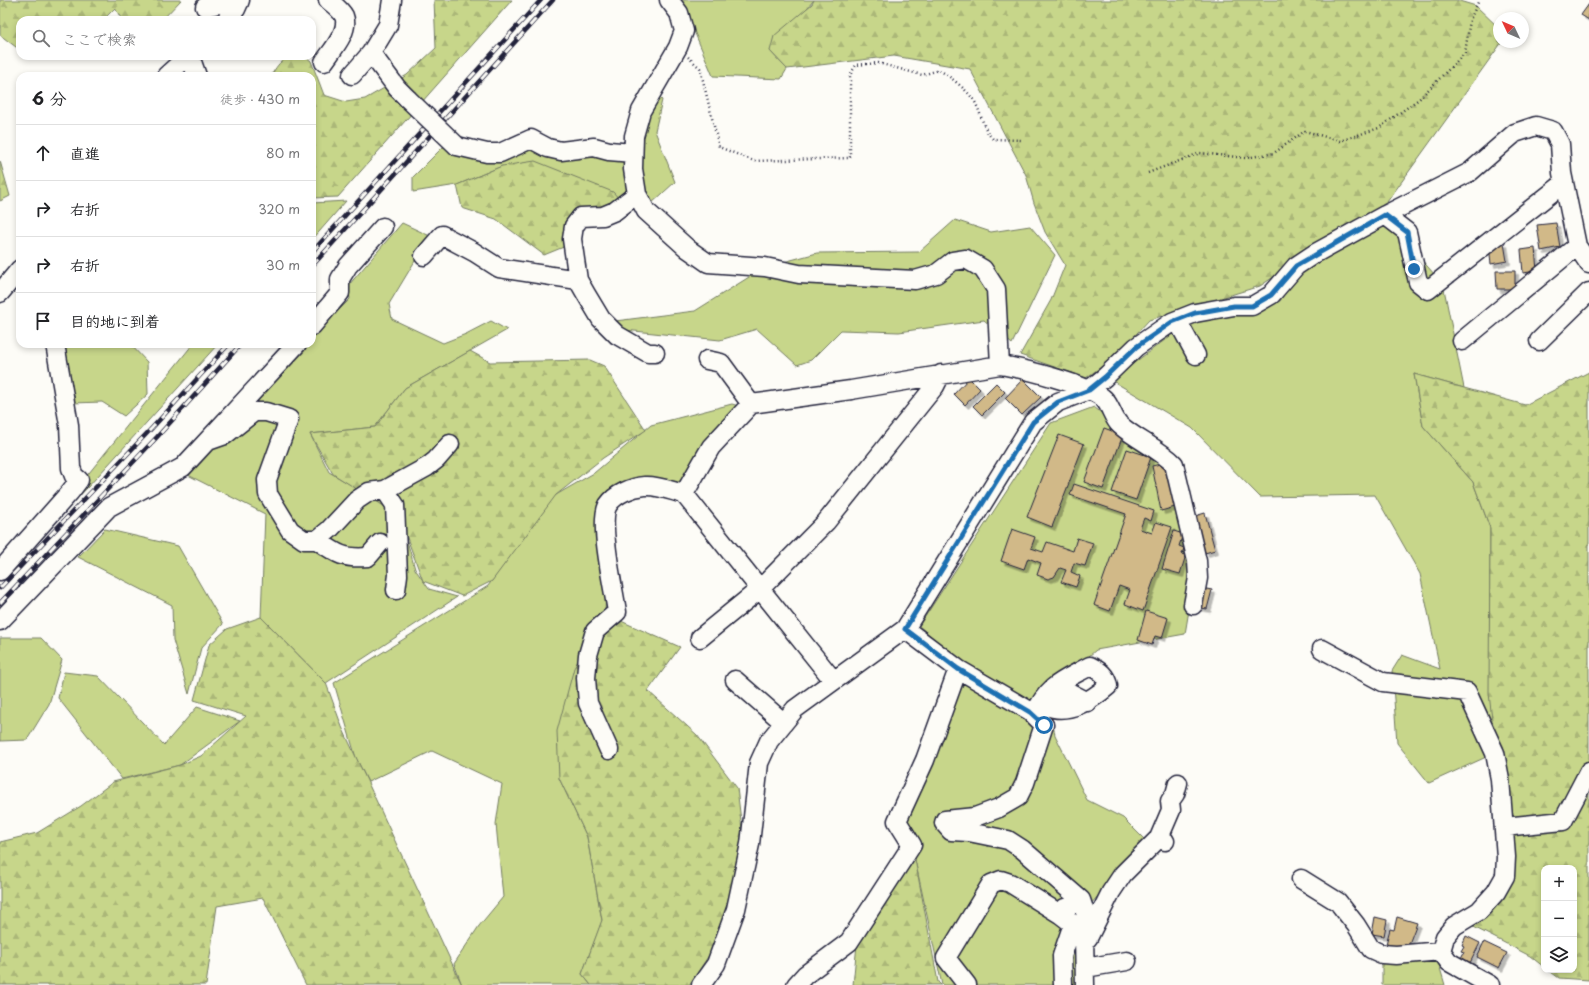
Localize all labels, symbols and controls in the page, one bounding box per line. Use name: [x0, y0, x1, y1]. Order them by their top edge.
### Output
north arrow: [1493, 12, 1529, 48]
search box: [16, 16, 316, 60]
icon: search: [30, 27, 52, 49]
text: ここで検索: [62, 27, 137, 50]
text: 6 分: [32, 85, 66, 111]
text: 徒歩 · 430 m: [220, 89, 300, 108]
text: 直進: [70, 141, 100, 164]
icon: ahead: [32, 142, 54, 164]
text: 80 m: [266, 143, 300, 162]
text: 右折: [70, 197, 100, 220]
icon: right: [32, 198, 54, 220]
text: 320 m: [258, 199, 300, 218]
text: 右折: [70, 253, 100, 276]
icon: right: [32, 254, 54, 276]
text: 30 m: [266, 255, 300, 274]
route end: [1405, 260, 1423, 278]
text: 目的地に到着: [70, 309, 160, 332]
icon: arrive: [32, 310, 54, 332]
route start: [1035, 716, 1053, 734]
map controls: [1541, 865, 1577, 973]
button: +: [1541, 865, 1577, 901]
button: −: [1541, 901, 1577, 937]
button: layers: [1541, 937, 1577, 973]

